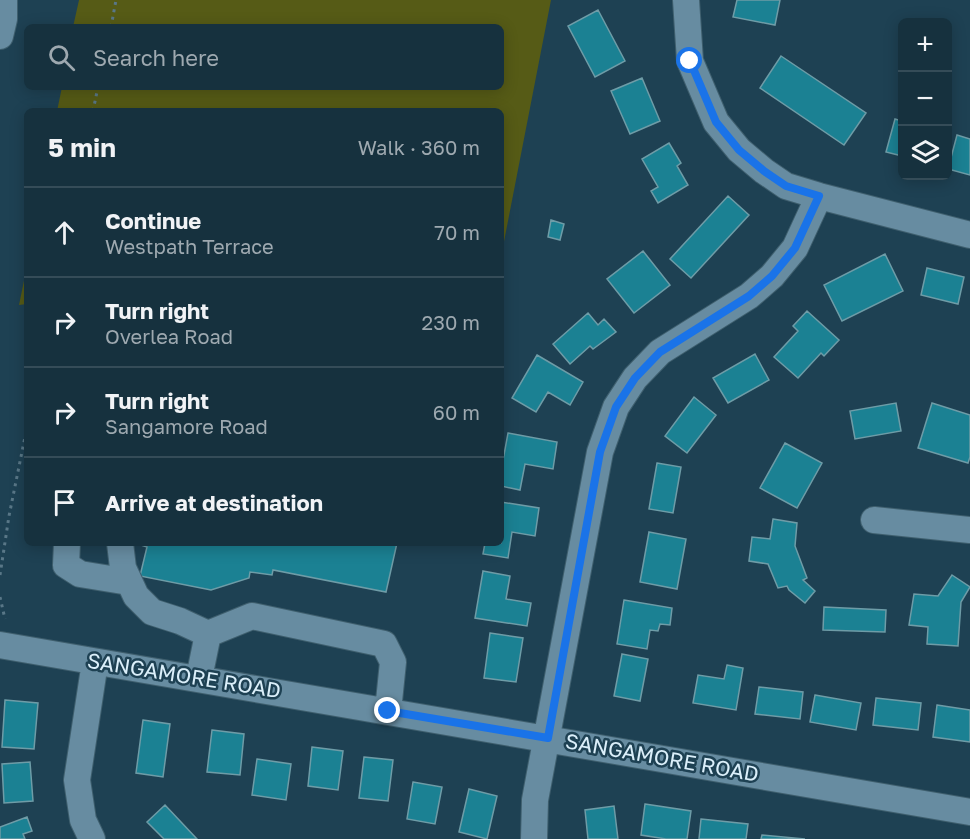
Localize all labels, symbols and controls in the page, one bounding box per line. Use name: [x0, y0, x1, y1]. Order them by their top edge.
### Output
map controls: [898, 18, 952, 180]
button: +: [898, 18, 952, 72]
search box: [24, 24, 504, 90]
icon: search: [45, 41, 78, 74]
text: Search here: [93, 44, 219, 71]
route start: [676, 47, 702, 73]
button: −: [898, 72, 952, 126]
button: layers: [898, 126, 952, 180]
text: 5 min: [48, 132, 116, 163]
text: Walk · 360 m: [358, 135, 480, 159]
text: Continue: [105, 207, 201, 234]
icon: ahead: [48, 216, 81, 249]
text: 70 m: [434, 220, 480, 244]
text: Westpath Terrace: [105, 234, 274, 258]
text: Turn right: [105, 297, 209, 324]
icon: right: [48, 306, 81, 339]
text: 230 m: [422, 310, 480, 334]
text: Overlea Road: [105, 324, 233, 348]
text: Turn right: [105, 387, 209, 414]
icon: right: [48, 396, 81, 429]
text: 60 m: [433, 400, 480, 424]
text: Sangamore Road: [105, 414, 268, 438]
icon: arrive: [48, 486, 81, 519]
text: Arrive at destination: [105, 489, 323, 516]
street label: SANGAMORE ROAD: [85, 647, 283, 703]
route end: [374, 697, 400, 723]
street label: SANGAMORE ROAD: [563, 727, 761, 787]

